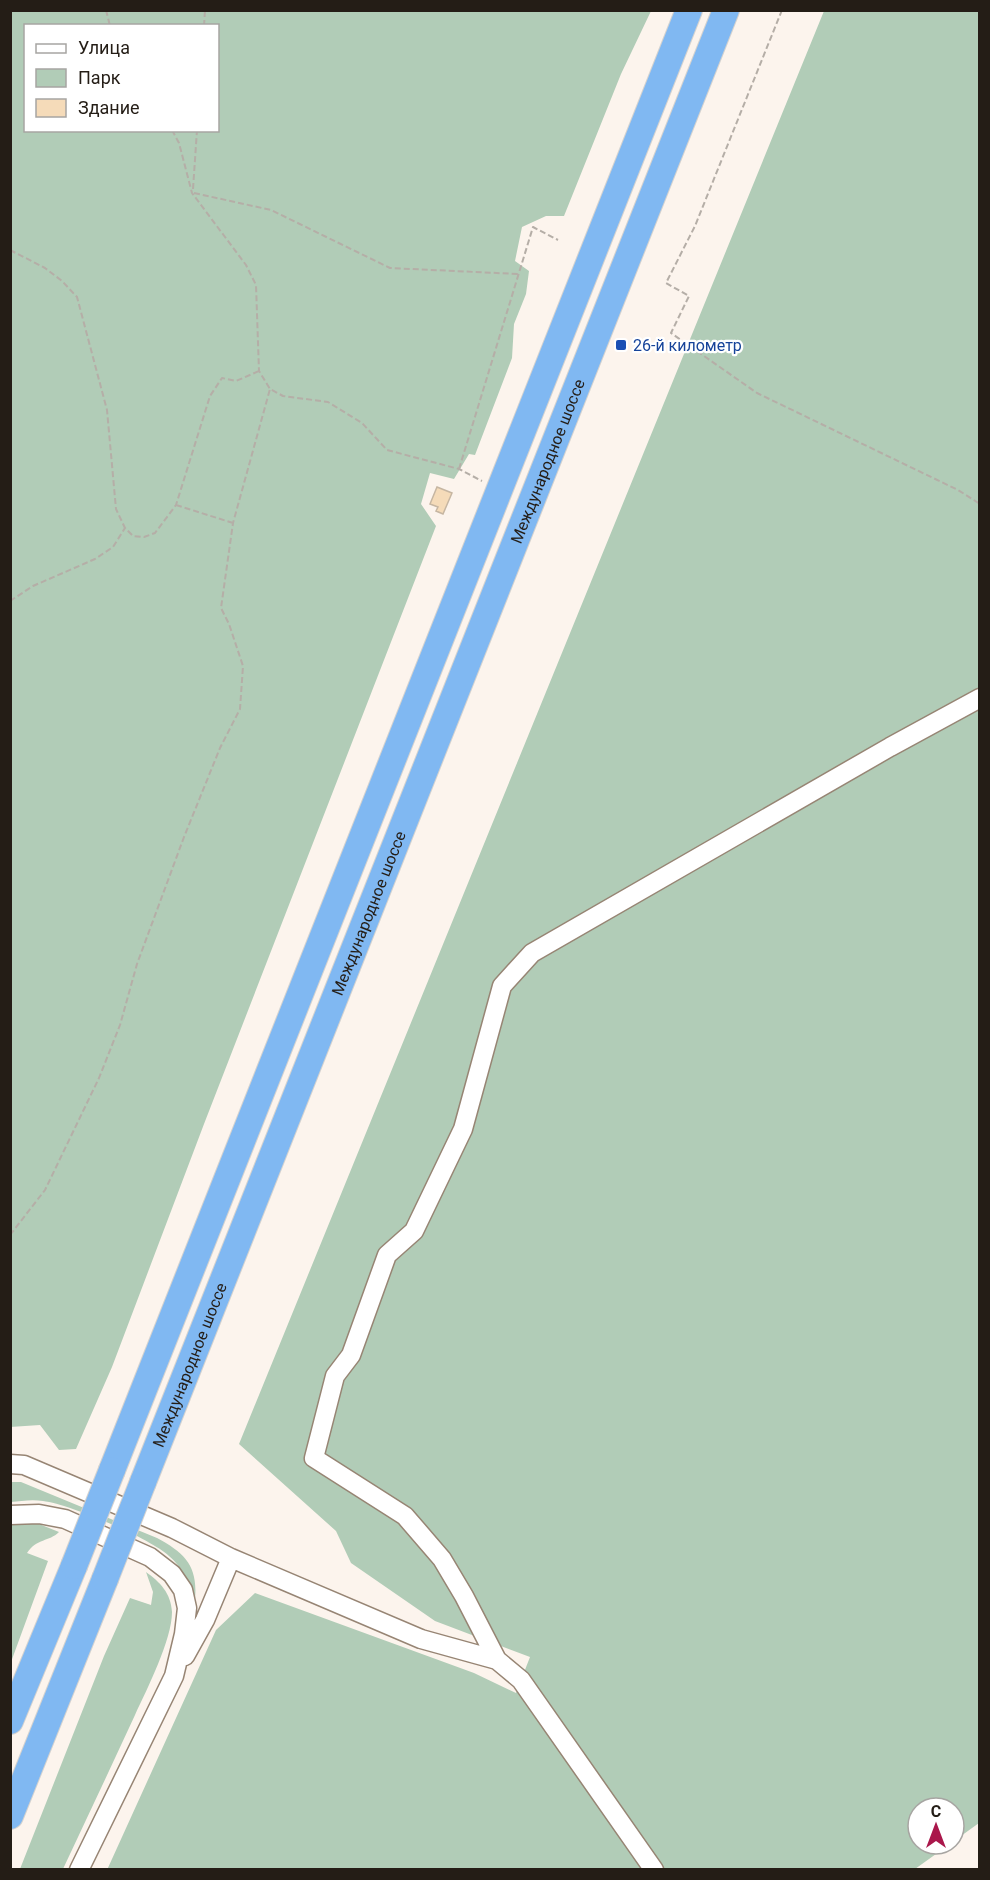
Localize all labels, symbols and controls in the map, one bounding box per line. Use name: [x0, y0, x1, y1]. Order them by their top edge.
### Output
legend: [24, 24, 219, 132]
text: Улица: [78, 37, 130, 58]
text: Парк: [78, 67, 121, 88]
text: Здание: [78, 97, 140, 118]
place label: 26-й километр: [633, 336, 742, 355]
marker: 26-й километр: [614, 338, 628, 352]
street label: Международное шоссе: [506, 376, 588, 546]
street label: Международное шоссе: [327, 828, 409, 998]
street label: Международное шоссе: [148, 1280, 230, 1450]
north arrow: [906, 1796, 966, 1856]
text: С: [931, 1802, 941, 1821]

